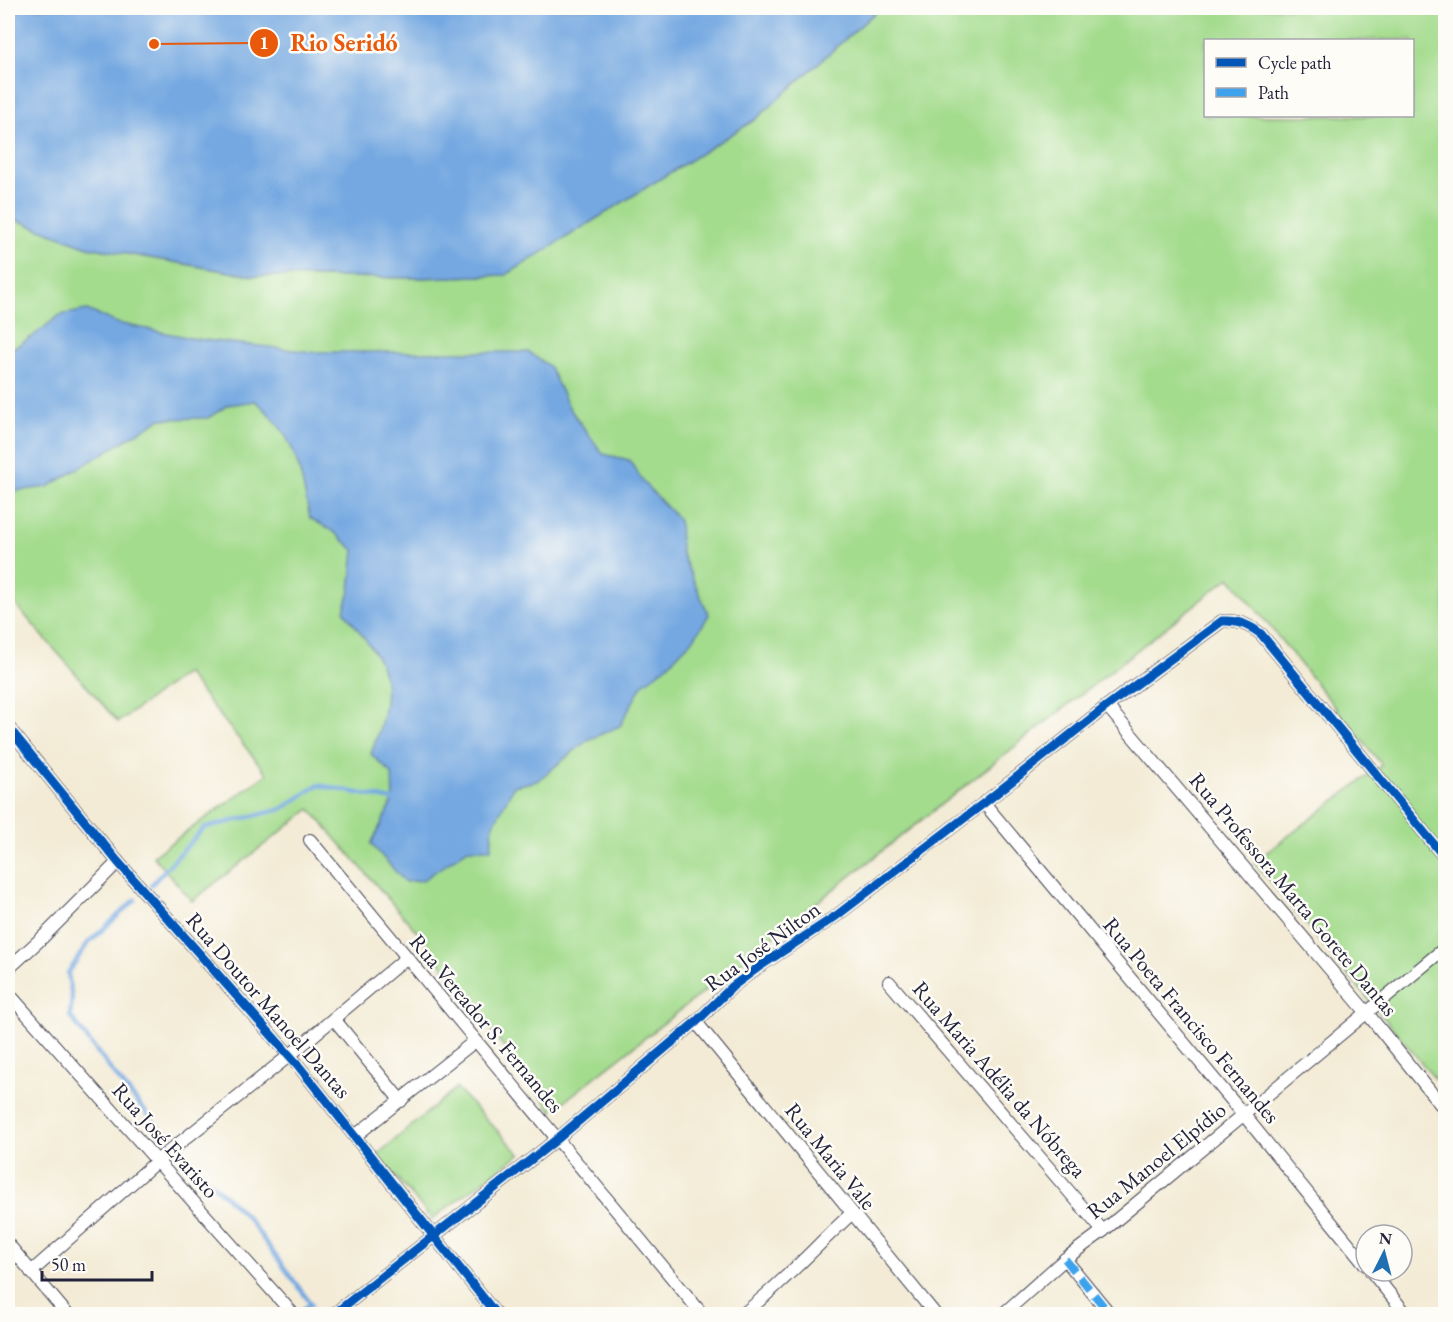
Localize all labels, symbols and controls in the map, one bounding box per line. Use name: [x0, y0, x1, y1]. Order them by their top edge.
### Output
callout: Rio Seridó: [249, 22, 410, 64]
text: Rio Seridó: [290, 27, 398, 58]
text: 1: [259, 31, 269, 54]
legend: [1204, 39, 1414, 117]
text: Cycle path: [1258, 51, 1332, 74]
text: Path: [1258, 81, 1289, 104]
street label: Rua Professora Marta Gorete Dantas: [1183, 766, 1404, 1022]
street label: Rua José Nilton: [699, 894, 826, 998]
street label: Rua Doutor Manoel Dantas: [180, 906, 358, 1105]
street label: Rua Poeta Francisco Fernandes: [1097, 911, 1287, 1129]
street label: Rua Vereador S. Fernandes: [403, 928, 570, 1119]
street label: Rua Maria Adélia da Nóbrega: [906, 975, 1093, 1184]
street label: Rua José Evaristo: [106, 1076, 225, 1205]
street label: Rua Manoel Elpídio: [1081, 1095, 1232, 1226]
street label: Rua Maria Vale: [779, 1097, 883, 1216]
north arrow: [1354, 1223, 1414, 1283]
text: N: [1378, 1227, 1393, 1250]
scale bar: [42, 1244, 152, 1282]
text: 50 m: [51, 1253, 86, 1276]

